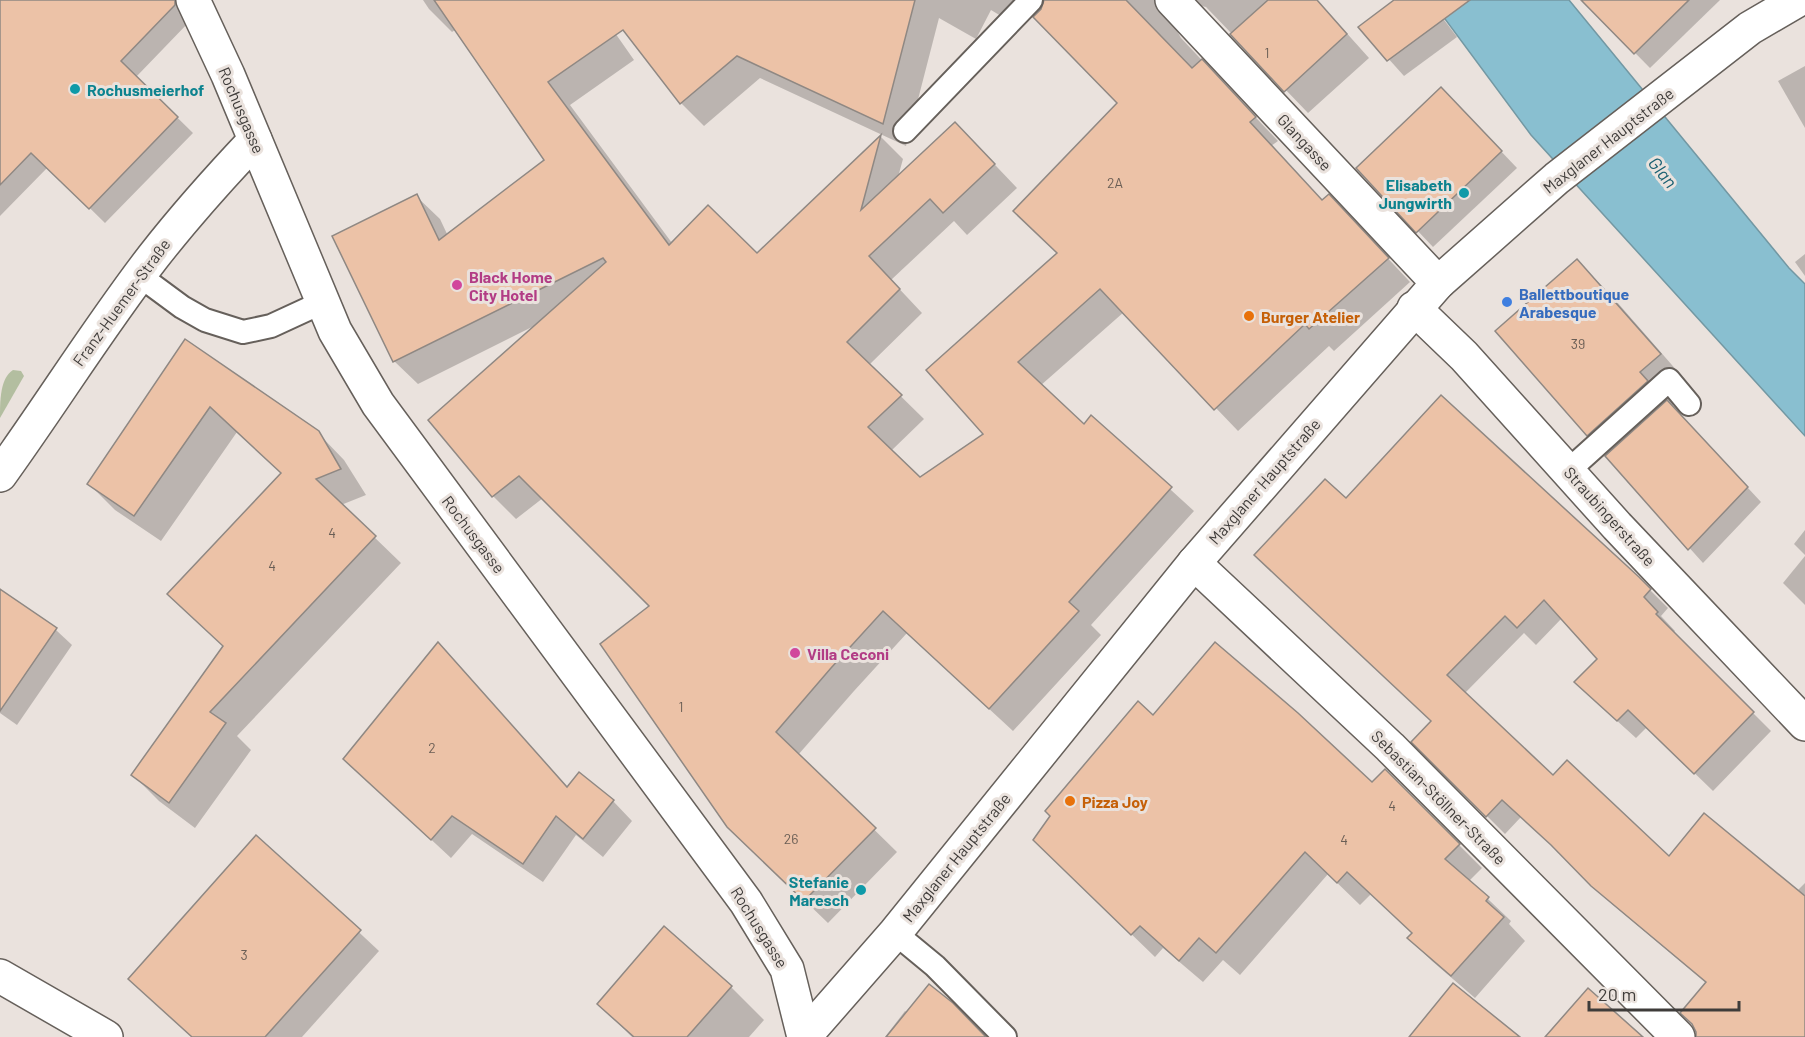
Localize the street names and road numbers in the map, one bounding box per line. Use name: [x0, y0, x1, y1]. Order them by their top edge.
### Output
street label: Rochusgasse: [215, 64, 269, 156]
street label: Maxglaner Hauptstraße: [1539, 83, 1677, 197]
street label: Glangasse: [1274, 110, 1336, 174]
street label: Franz-Huemer-Straße: [68, 235, 174, 369]
street label: Maxglaner Hauptstraße: [1204, 414, 1324, 548]
street label: Straubingerstraße: [1560, 462, 1660, 570]
street label: Rochusgasse: [439, 492, 509, 576]
street label: Sebastian-Stöllner-Straße: [1368, 726, 1510, 868]
street label: Maxglaner Hauptstraße: [898, 789, 1014, 925]
street label: Rochusgasse: [728, 883, 792, 971]

